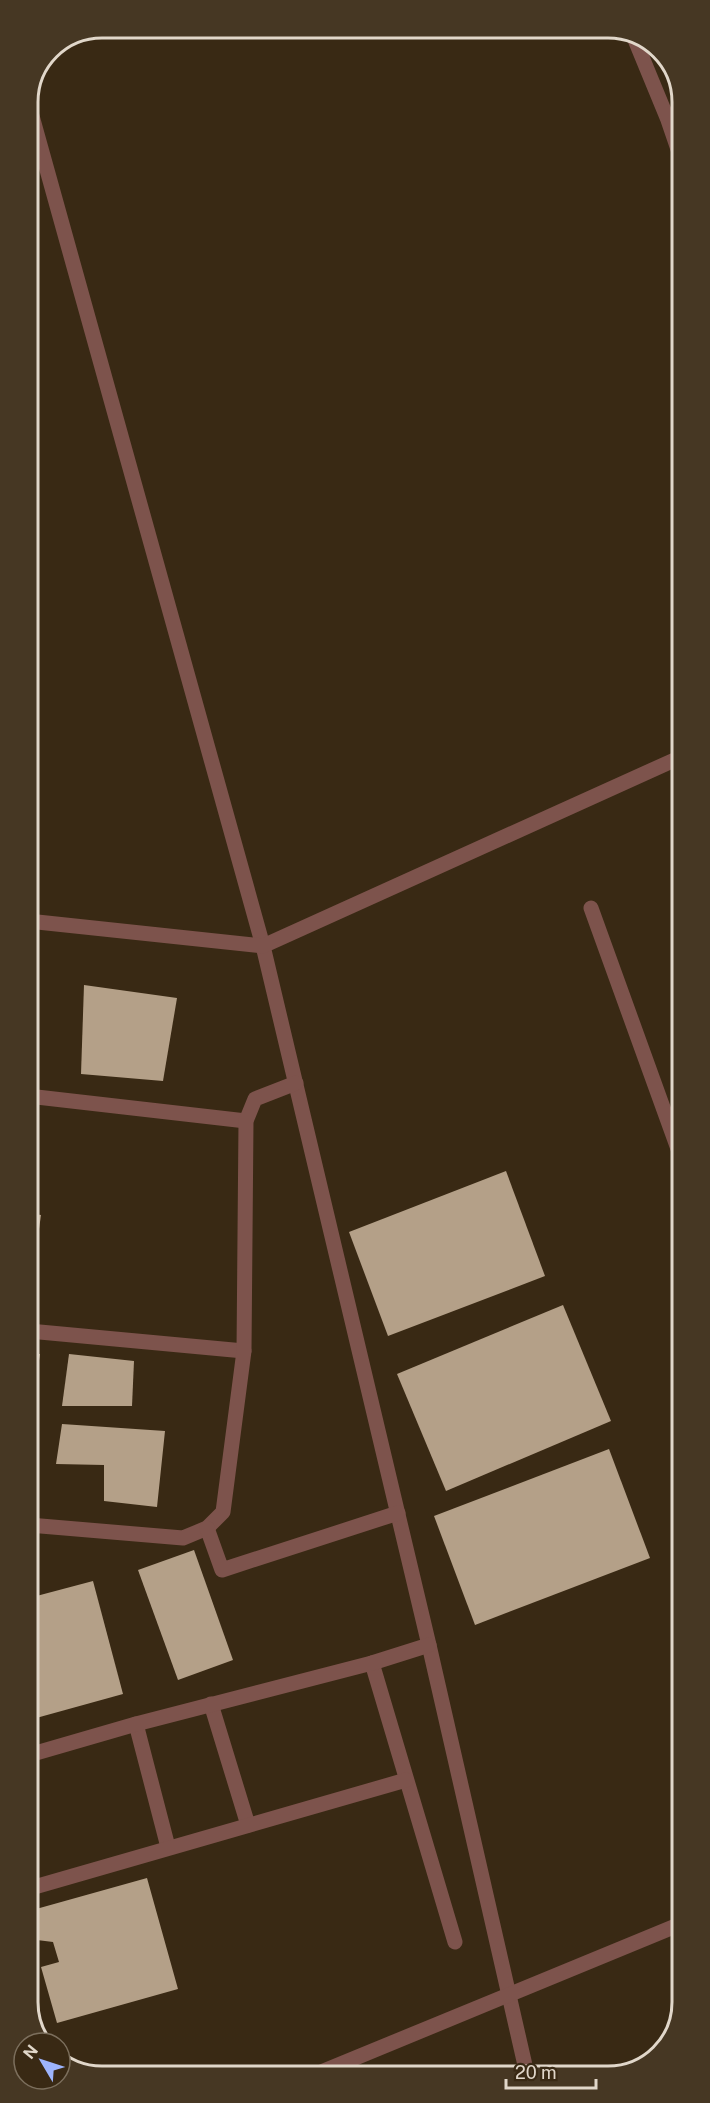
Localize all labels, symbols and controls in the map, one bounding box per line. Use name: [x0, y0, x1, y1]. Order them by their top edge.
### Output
north arrow: [12, 2031, 72, 2091]
text: N: [19, 2041, 42, 2063]
scale bar: [506, 2052, 596, 2090]
text: 20 m: [515, 2062, 557, 2083]

